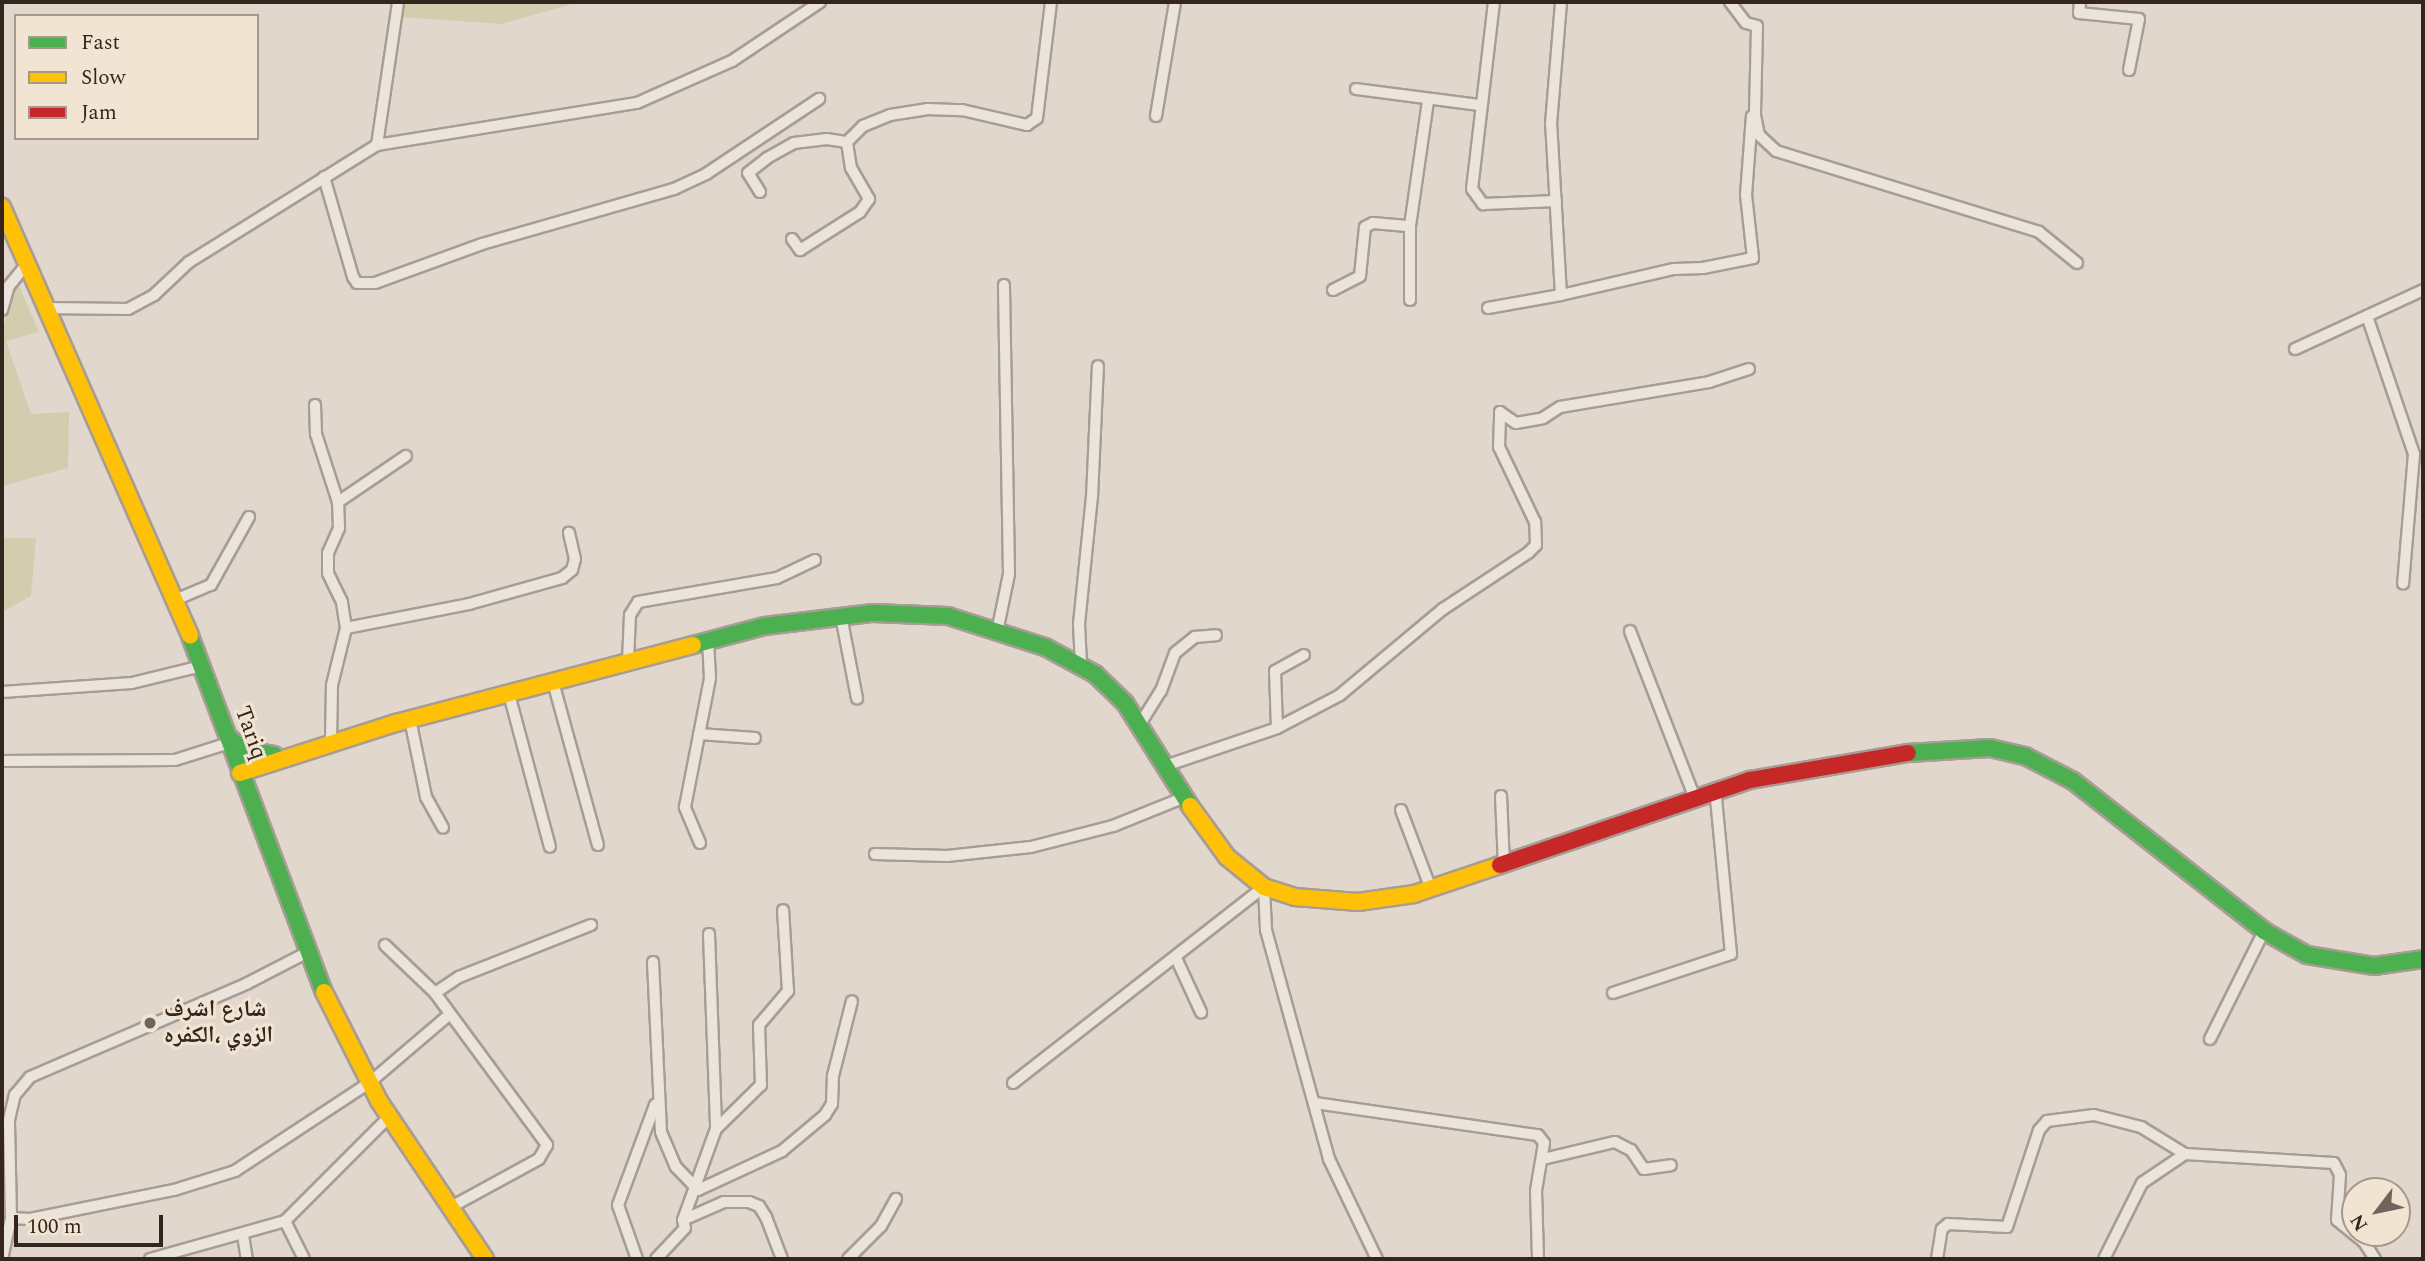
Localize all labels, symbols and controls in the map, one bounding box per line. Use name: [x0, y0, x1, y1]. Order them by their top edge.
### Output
legend: [14, 14, 259, 140]
text: Fast: [81, 27, 120, 59]
text: Slow: [81, 62, 125, 94]
text: Jam: [81, 97, 117, 129]
street label: Tariq: [228, 702, 272, 764]
place label: شارع اشرف الزوي ،الكفره: [164, 996, 273, 1050]
marker: شارع اشرف الزوي ،الكفره: [142, 1015, 158, 1031]
north arrow: [2341, 1177, 2411, 1247]
scale bar: [18, 1202, 166, 1246]
text: N: [2343, 1208, 2376, 1237]
text: 100 m: [27, 1211, 82, 1243]

